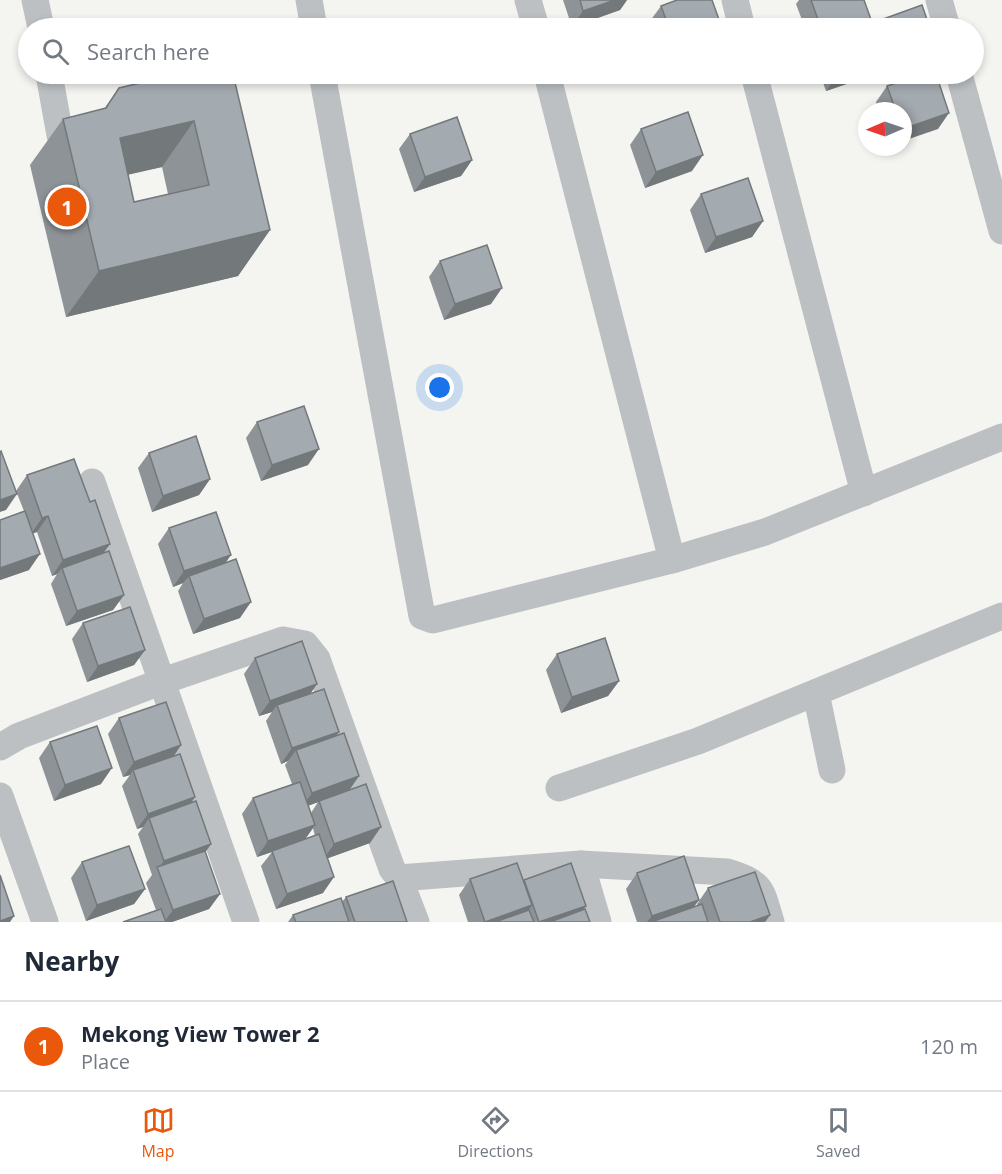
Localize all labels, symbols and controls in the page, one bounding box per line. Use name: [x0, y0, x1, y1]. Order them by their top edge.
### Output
search box: [18, 18, 984, 84]
icon: search: [39, 35, 72, 68]
text: Search here: [87, 36, 210, 66]
north arrow: [858, 102, 912, 156]
pin: 1: [48, 184, 86, 230]
your location: [425, 373, 454, 402]
text: Nearby: [24, 943, 119, 979]
text: Mekong View Tower 2: [81, 1018, 320, 1048]
text: 1: [38, 1033, 49, 1060]
text: 120 m: [920, 1033, 978, 1060]
text: Place: [81, 1048, 130, 1075]
tab: Map: [141, 1104, 175, 1162]
tab: Directions: [457, 1104, 533, 1162]
tab: Saved: [816, 1104, 861, 1162]

